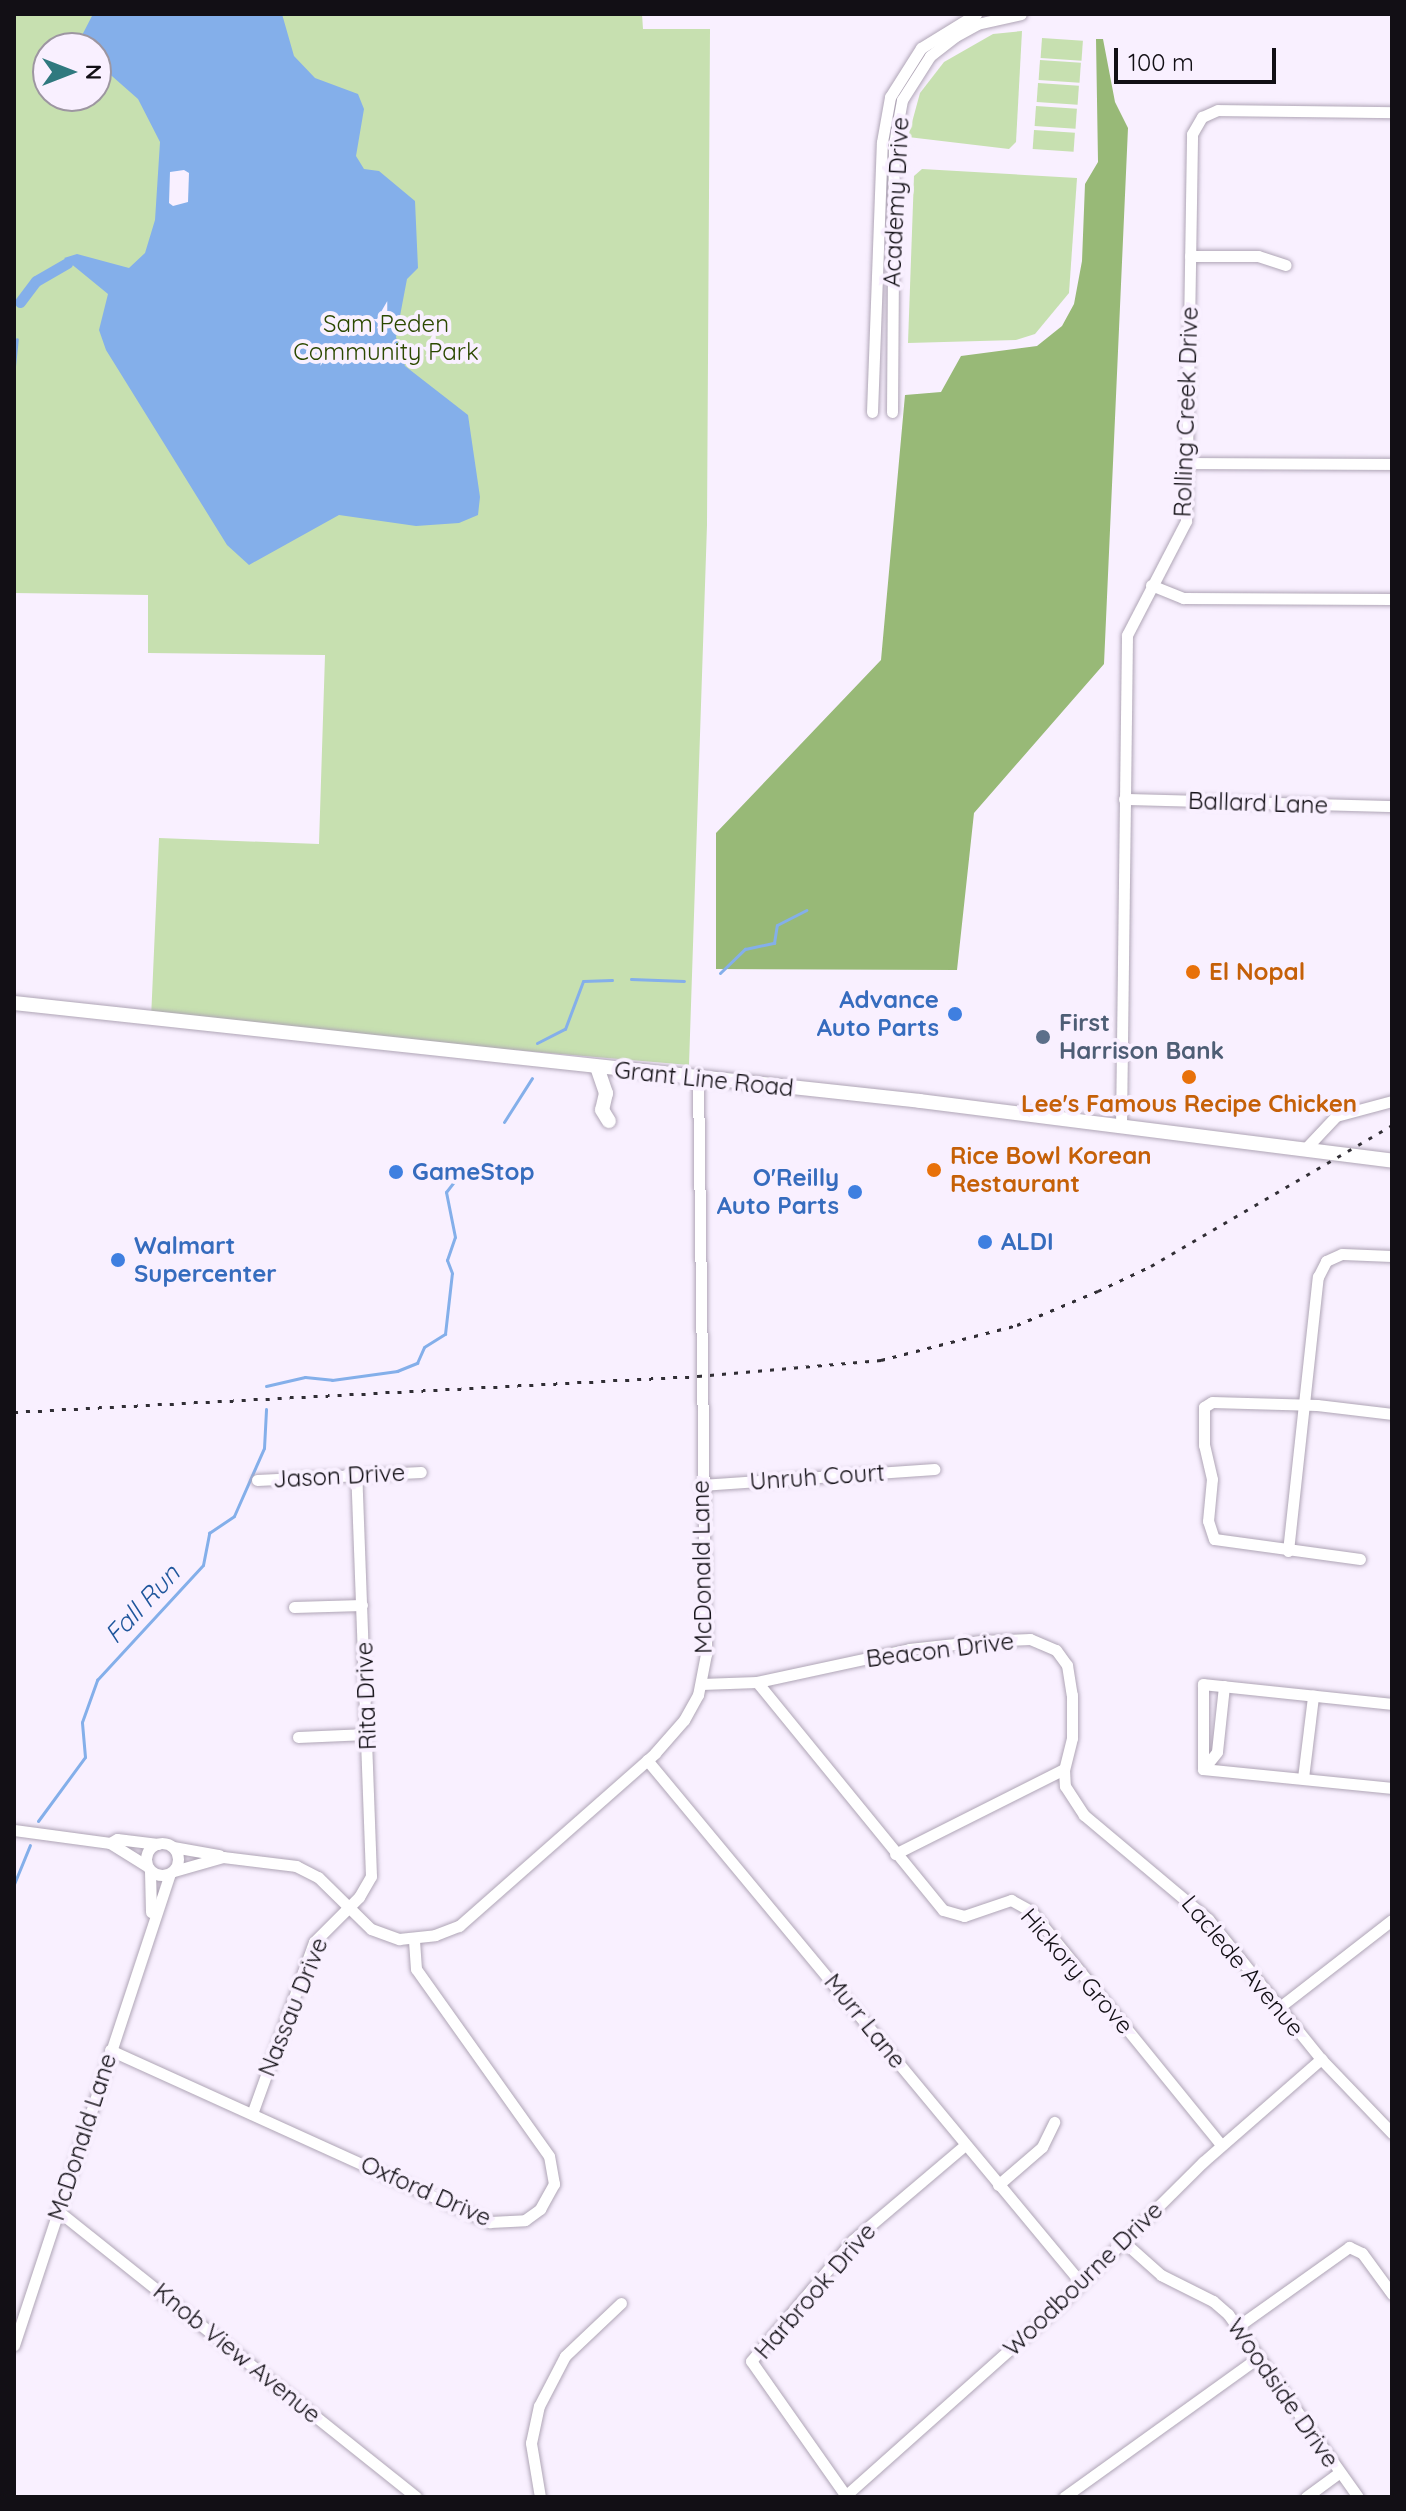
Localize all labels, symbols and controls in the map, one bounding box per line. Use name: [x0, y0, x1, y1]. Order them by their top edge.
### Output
north arrow: [32, 32, 112, 112]
scale bar: [1118, 32, 1280, 82]
text: 100 m: [1128, 47, 1194, 77]
text: N: [80, 64, 108, 80]
street label: Academy Drive: [877, 116, 915, 288]
street label: Rolling Creek Drive: [1168, 306, 1204, 518]
park label: Sam Peden Community Park: [293, 310, 479, 366]
street label: Ballard Lane: [1187, 786, 1329, 820]
place label: El Nopal: [1209, 958, 1305, 986]
marker: El Nopal: [1184, 963, 1202, 981]
place label: Advance Auto Parts: [817, 986, 939, 1042]
marker: Advance Auto Parts: [946, 1005, 964, 1023]
place label: First Harrison Bank: [1059, 1009, 1224, 1065]
marker: First Harrison Bank: [1034, 1028, 1052, 1046]
street label: Grant Line Road: [613, 1055, 795, 1103]
marker: Lee's Famous Recipe Chicken: [1180, 1068, 1198, 1086]
place label: Lee's Famous Recipe Chicken: [1021, 1090, 1357, 1118]
place label: Rice Bowl Korean Restaurant: [950, 1142, 1152, 1198]
place label: GameStop: [412, 1158, 534, 1186]
marker: Rice Bowl Korean Restaurant: [925, 1161, 943, 1179]
marker: GameStop: [387, 1163, 405, 1181]
place label: O'Reilly Auto Parts: [717, 1164, 839, 1220]
marker: O'Reilly Auto Parts: [846, 1183, 864, 1201]
place label: ALDI: [1001, 1228, 1054, 1256]
place label: Walmart Supercenter: [134, 1232, 277, 1288]
marker: ALDI: [976, 1233, 994, 1251]
marker: Walmart Supercenter: [109, 1251, 127, 1269]
street label: Jason Drive: [272, 1458, 406, 1494]
street label: Unruh Court: [749, 1458, 885, 1496]
street label: McDonald Lane: [686, 1480, 718, 1654]
water label: Fall Run: [98, 1558, 186, 1650]
street label: Beacon Drive: [864, 1627, 1016, 1673]
street label: Rita Drive: [350, 1641, 382, 1751]
street label: Laclede Avenue: [1176, 1890, 1310, 2042]
street label: Hickory Grove: [1015, 1902, 1139, 2040]
street label: Nassau Drive: [252, 1933, 334, 2081]
street label: Murr Lane: [818, 1968, 912, 2074]
street label: McDonald Lane: [41, 2050, 123, 2224]
street label: Oxford Drive: [356, 2149, 496, 2233]
street label: Woodbourne Drive: [997, 2196, 1169, 2362]
street label: Harbrook Drive: [748, 2217, 882, 2365]
street label: Knob View Avenue: [148, 2277, 326, 2429]
street label: Woodside Drive: [1221, 2313, 1345, 2473]

